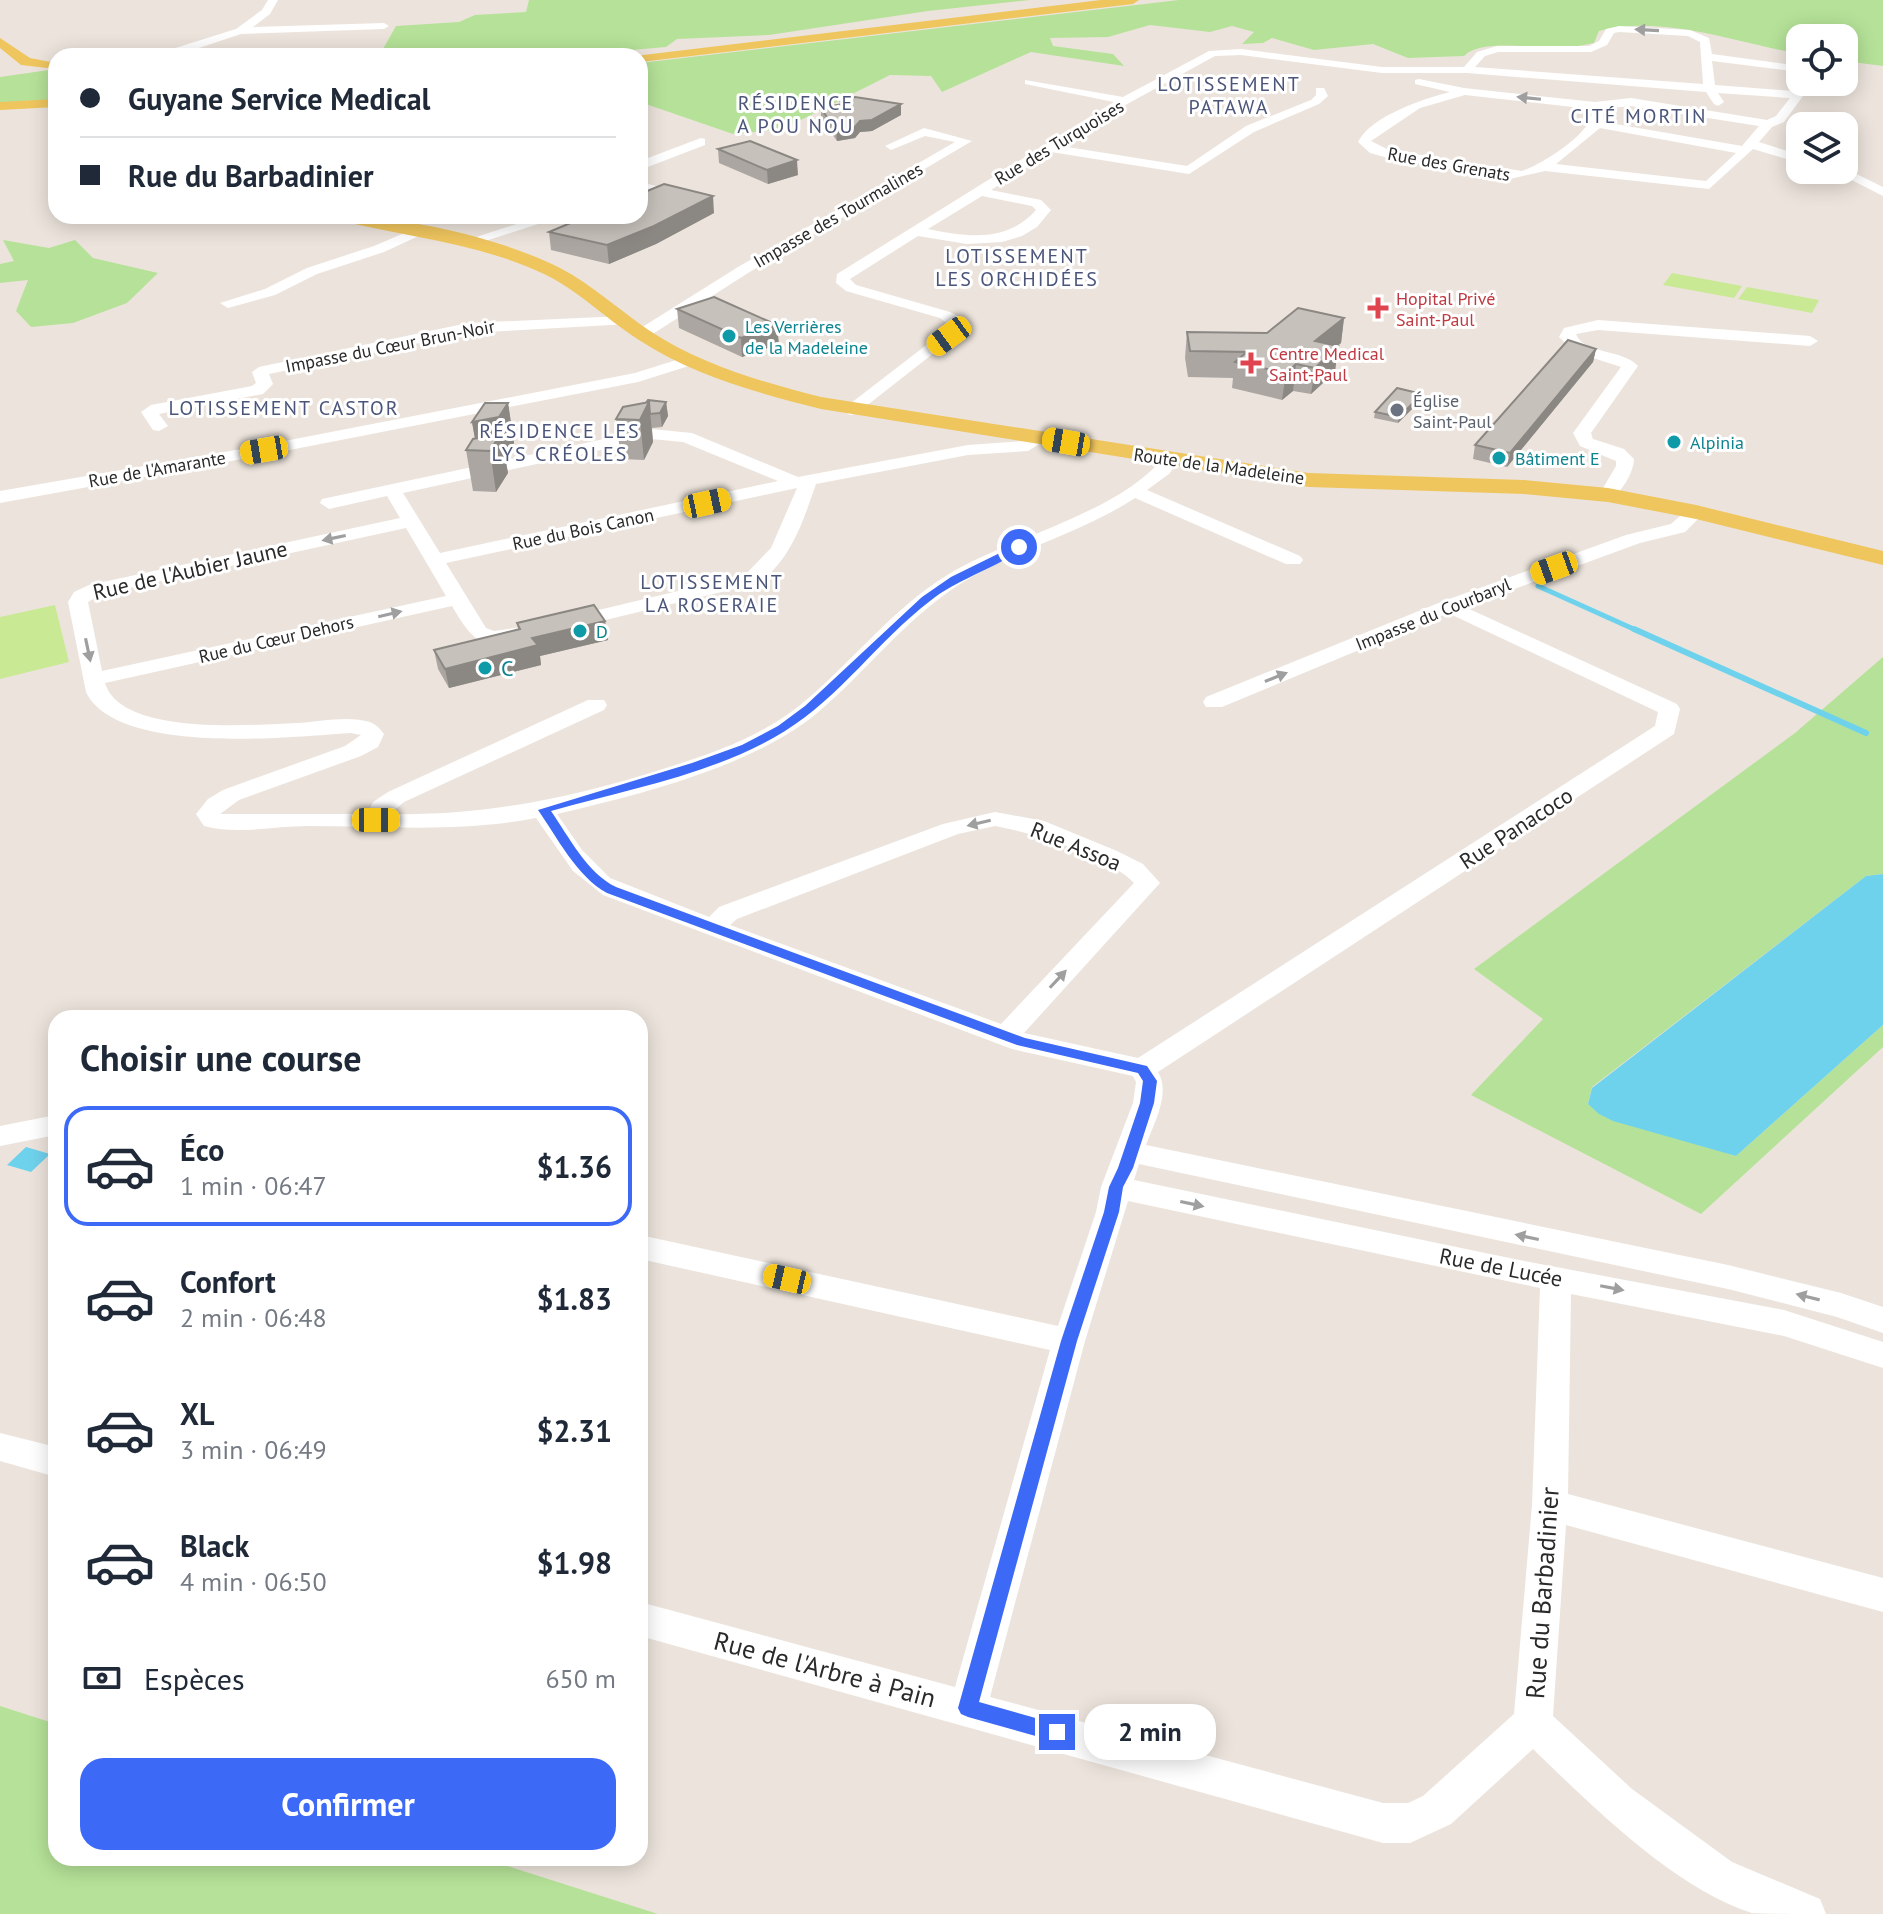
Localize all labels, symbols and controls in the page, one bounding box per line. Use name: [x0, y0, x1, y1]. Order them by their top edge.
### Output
one-way arrow: [1634, 23, 1659, 36]
map controls: [1786, 24, 1858, 184]
button: locate: [1786, 24, 1858, 96]
district label: LOTISSEMENT PATAWA: [1157, 71, 1301, 120]
text: Guyane Service Medical: [128, 79, 430, 118]
district label: RÉSIDENCE A POU NOU: [737, 90, 855, 139]
one-way arrow: [1517, 92, 1542, 105]
street label: Rue des Turquoises: [990, 94, 1128, 190]
district label: CITÉ MORTIN: [1571, 103, 1707, 129]
button: layers: [1786, 112, 1858, 184]
street label: Rue des Grenats: [1386, 142, 1512, 186]
text: Rue du Barbadinier: [128, 156, 373, 195]
street label: Impasse des Tourmalines: [749, 157, 927, 273]
district label: LOTISSEMENT LES ORCHIDÉES: [935, 243, 1099, 292]
place label: Hopital Privé Saint-Paul: [1396, 287, 1495, 331]
marker: Hopital Privé Saint-Paul: [1367, 297, 1389, 319]
car: [923, 312, 975, 360]
street label: Impasse du Cœur Brun-Noir: [283, 314, 497, 378]
place label: Les Verrières de la Madeleine: [745, 315, 868, 359]
marker: Les Verrières de la Madeleine: [720, 327, 738, 345]
place label: Centre Medical Saint-Paul: [1269, 342, 1385, 386]
marker: Centre Medical Saint-Paul: [1240, 352, 1262, 374]
place label: Église Saint-Paul: [1413, 389, 1492, 433]
district label: LOTISSEMENT CASTOR: [168, 395, 400, 421]
marker: Église Saint-Paul: [1388, 401, 1406, 419]
district label: RÉSIDENCE LES LYS CRÉOLES: [479, 418, 641, 467]
car: [1040, 426, 1092, 458]
place label: Alpinia: [1690, 431, 1744, 454]
marker: Alpinia: [1665, 433, 1683, 451]
car: [238, 434, 290, 466]
street label: Route de la Madeleine: [1132, 443, 1306, 489]
street label: Rue de l'Amarante: [87, 446, 227, 492]
place label: Bâtiment E: [1515, 447, 1600, 470]
marker: Bâtiment E: [1490, 449, 1508, 467]
car: [681, 486, 733, 520]
street label: Rue du Bois Canon: [510, 503, 656, 555]
route start: [1001, 529, 1037, 565]
one-way arrow: [321, 532, 346, 545]
street label: Rue de l'Aubier Jaune: [90, 534, 290, 606]
car: [1527, 549, 1581, 587]
district label: LOTISSEMENT LA ROSERAIE: [640, 569, 784, 618]
street label: Impasse du Courbaryl: [1352, 572, 1515, 656]
one-way arrow: [377, 607, 402, 620]
street label: Rue du Cœur Dehors: [196, 610, 356, 668]
place label: D: [596, 620, 608, 643]
marker: D: [571, 622, 589, 640]
one-way arrow: [82, 638, 95, 663]
place label: C: [501, 654, 514, 682]
marker: C: [476, 659, 494, 677]
one-way arrow: [1264, 670, 1288, 683]
street label: Rue Panacoco: [1454, 781, 1578, 875]
car: [352, 808, 400, 832]
street label: Rue Assoa: [1027, 815, 1125, 877]
one-way arrow: [967, 817, 992, 829]
one-way arrow: [1049, 970, 1067, 989]
text: Choisir une course: [80, 1034, 362, 1081]
icon: car: [84, 1130, 156, 1202]
text: Éco: [180, 1130, 224, 1169]
text: $1.36: [537, 1147, 612, 1186]
text: 1 min · 06:47: [180, 1169, 327, 1202]
one-way arrow: [1180, 1198, 1205, 1211]
one-way arrow: [1514, 1230, 1539, 1243]
street label: Rue de Lucée: [1437, 1241, 1565, 1293]
icon: car: [84, 1262, 156, 1334]
text: Confort: [180, 1262, 276, 1301]
car: [761, 1262, 813, 1296]
text: $1.83: [537, 1279, 612, 1318]
one-way arrow: [1599, 1283, 1624, 1295]
one-way arrow: [1796, 1291, 1821, 1303]
text: 2 min · 06:48: [180, 1301, 327, 1334]
icon: car: [84, 1394, 156, 1466]
text: XL: [180, 1394, 214, 1433]
text: $2.31: [537, 1411, 612, 1450]
text: 3 min · 06:49: [180, 1433, 327, 1466]
street label: Rue du Barbadinier: [1518, 1486, 1566, 1700]
icon: car: [84, 1526, 156, 1598]
text: Black: [180, 1526, 249, 1565]
text: $1.98: [537, 1543, 612, 1582]
text: 4 min · 06:50: [180, 1565, 327, 1598]
street label: Rue de l'Arbre à Pain: [711, 1624, 939, 1714]
icon: cash: [80, 1656, 124, 1700]
text: Espèces: [144, 1659, 245, 1698]
text: 650 m: [545, 1662, 616, 1695]
callout: 2 min: [1085, 1704, 1217, 1760]
route end: [1039, 1714, 1075, 1750]
text: 2 min: [1118, 1715, 1182, 1748]
button: Confirmer: [80, 1758, 616, 1850]

